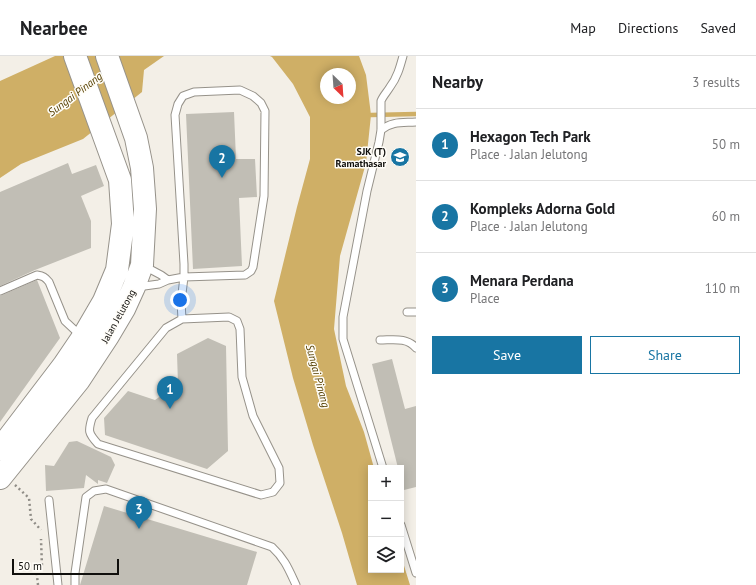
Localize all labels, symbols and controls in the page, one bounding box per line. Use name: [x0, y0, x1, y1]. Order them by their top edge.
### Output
text: Nearbee: [20, 16, 88, 40]
text: Map: [570, 19, 596, 37]
text: Directions: [618, 19, 678, 37]
text: Saved: [700, 19, 736, 37]
north arrow: [320, 68, 356, 104]
water label: Sungai Pinang: [45, 69, 105, 119]
text: Nearby: [432, 71, 483, 93]
text: 3 results: [692, 74, 740, 91]
text: Hexagon Tech Park: [470, 127, 591, 146]
text: 1: [441, 136, 449, 153]
text: 50 m: [712, 136, 740, 153]
pin: 2: [209, 145, 235, 178]
place label: SJK (T) Ramathasar: [335, 145, 386, 170]
school or university icon: SJK (T) Ramathasar: [389, 146, 411, 168]
text: Place · Jalan Jelutong: [470, 146, 588, 163]
text: Kompleks Adorna Gold: [470, 199, 615, 218]
text: 2: [441, 208, 449, 225]
text: 60 m: [712, 208, 740, 225]
text: Place · Jalan Jelutong: [470, 218, 588, 235]
text: Menara Perdana: [470, 271, 574, 290]
text: 3: [441, 280, 449, 297]
text: 110 m: [705, 280, 740, 297]
street label: Jalan Jelutong: [98, 287, 139, 346]
your location: [170, 290, 190, 310]
text: Place: [470, 290, 500, 307]
button: Save: [432, 336, 582, 374]
button: Share: [590, 336, 740, 374]
water label: Sungai Pinang: [303, 343, 333, 409]
pin: 1: [157, 376, 183, 409]
map controls: [368, 465, 404, 573]
button: +: [368, 465, 404, 501]
pin: 3: [126, 496, 152, 529]
button: −: [368, 501, 404, 537]
button: layers: [368, 537, 404, 573]
scale bar: [12, 557, 119, 576]
text: 50 m: [18, 559, 42, 573]

